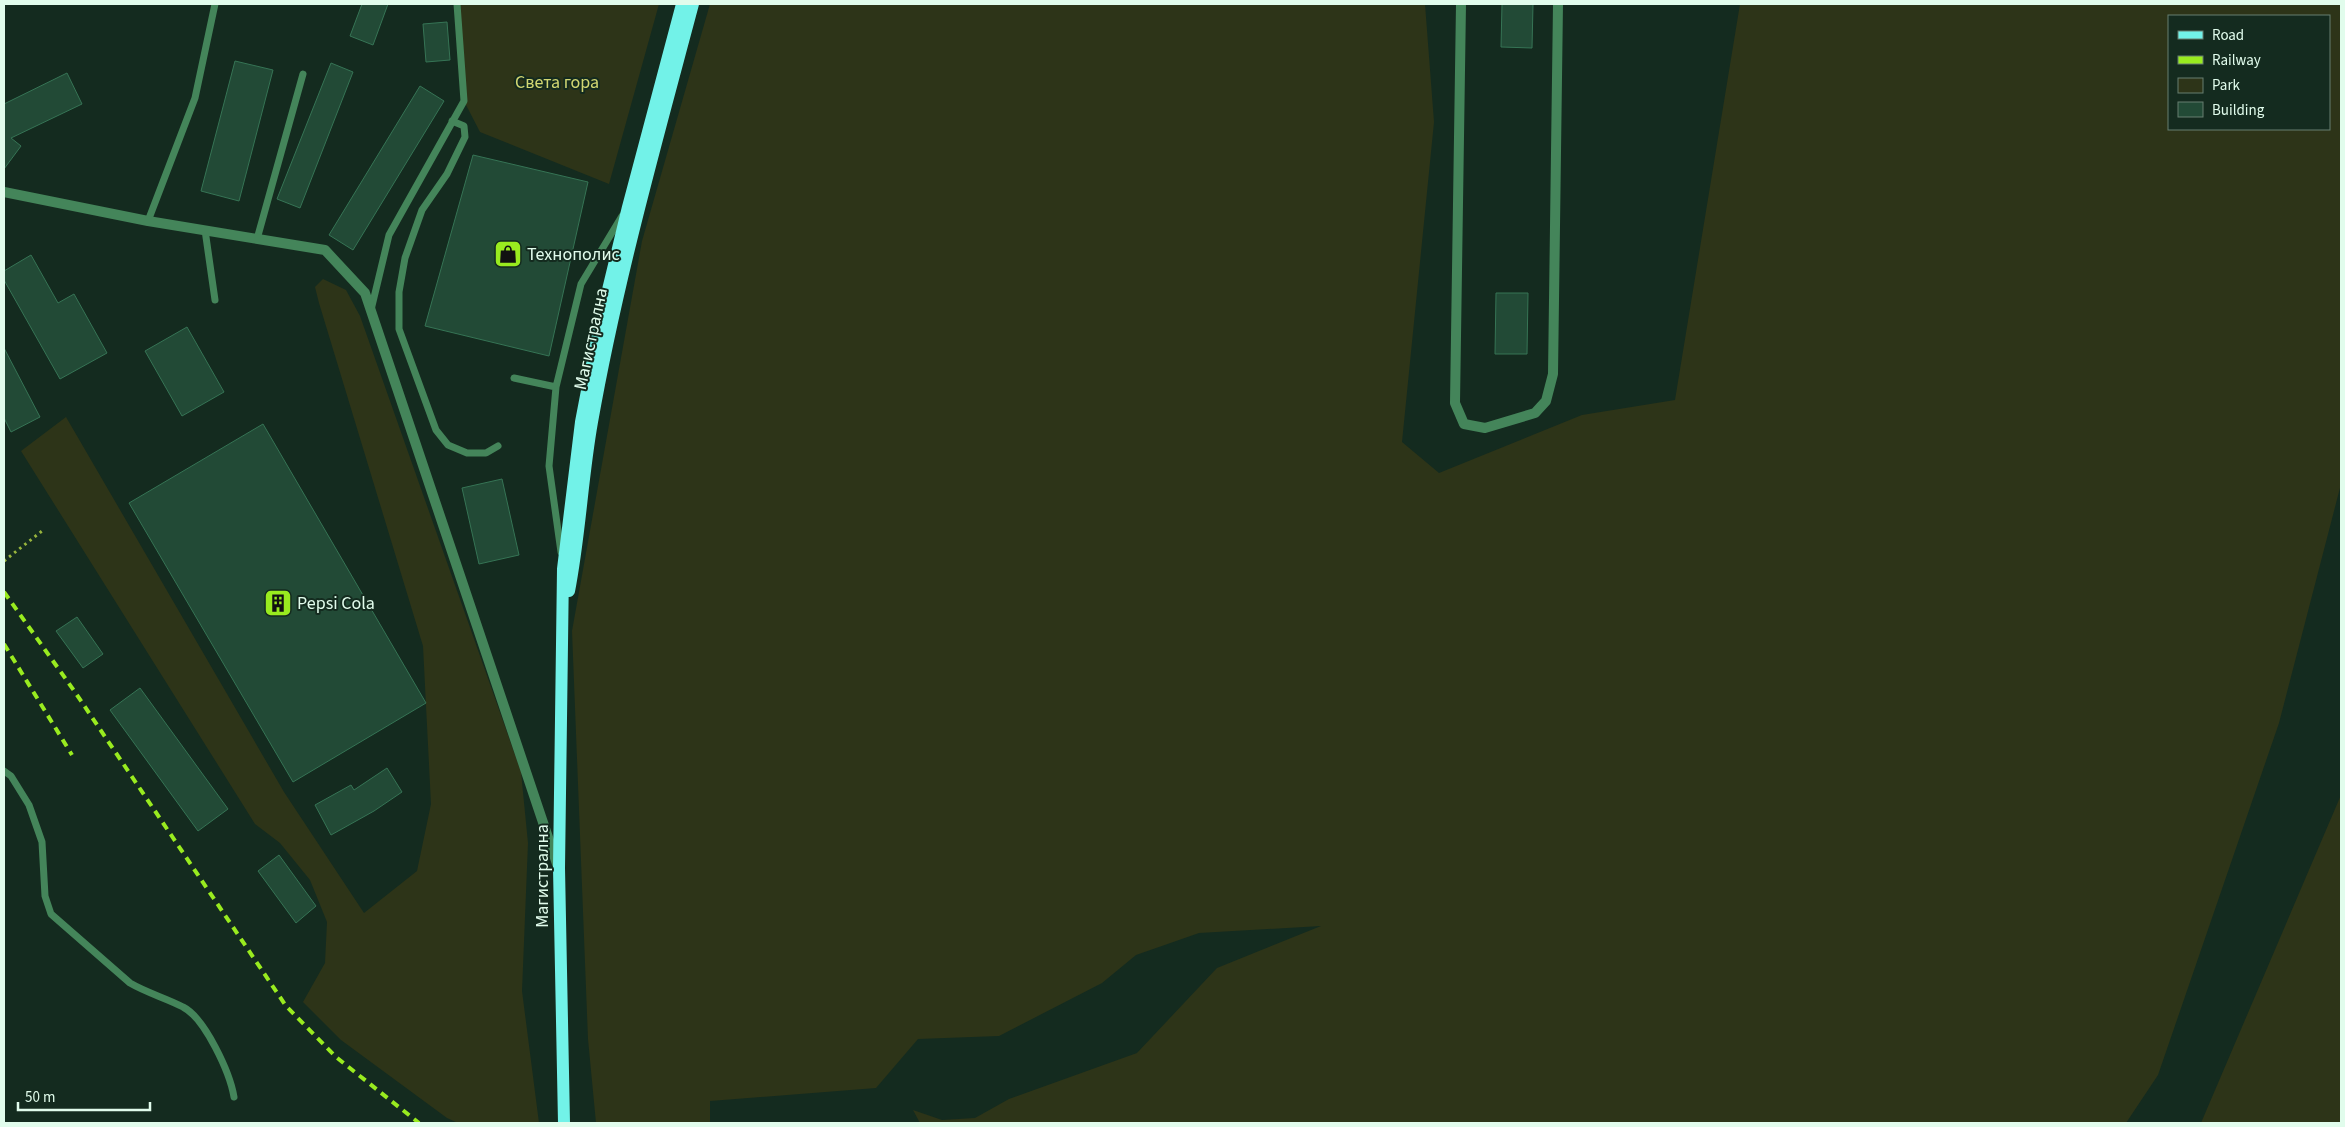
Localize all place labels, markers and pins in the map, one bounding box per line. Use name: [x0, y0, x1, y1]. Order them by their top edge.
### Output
shop icon: Технополис: [493, 239, 523, 269]
place label: Технополис: [527, 242, 620, 267]
building icon: Pepsi Cola: [263, 588, 293, 618]
place label: Pepsi Cola: [297, 591, 375, 616]

